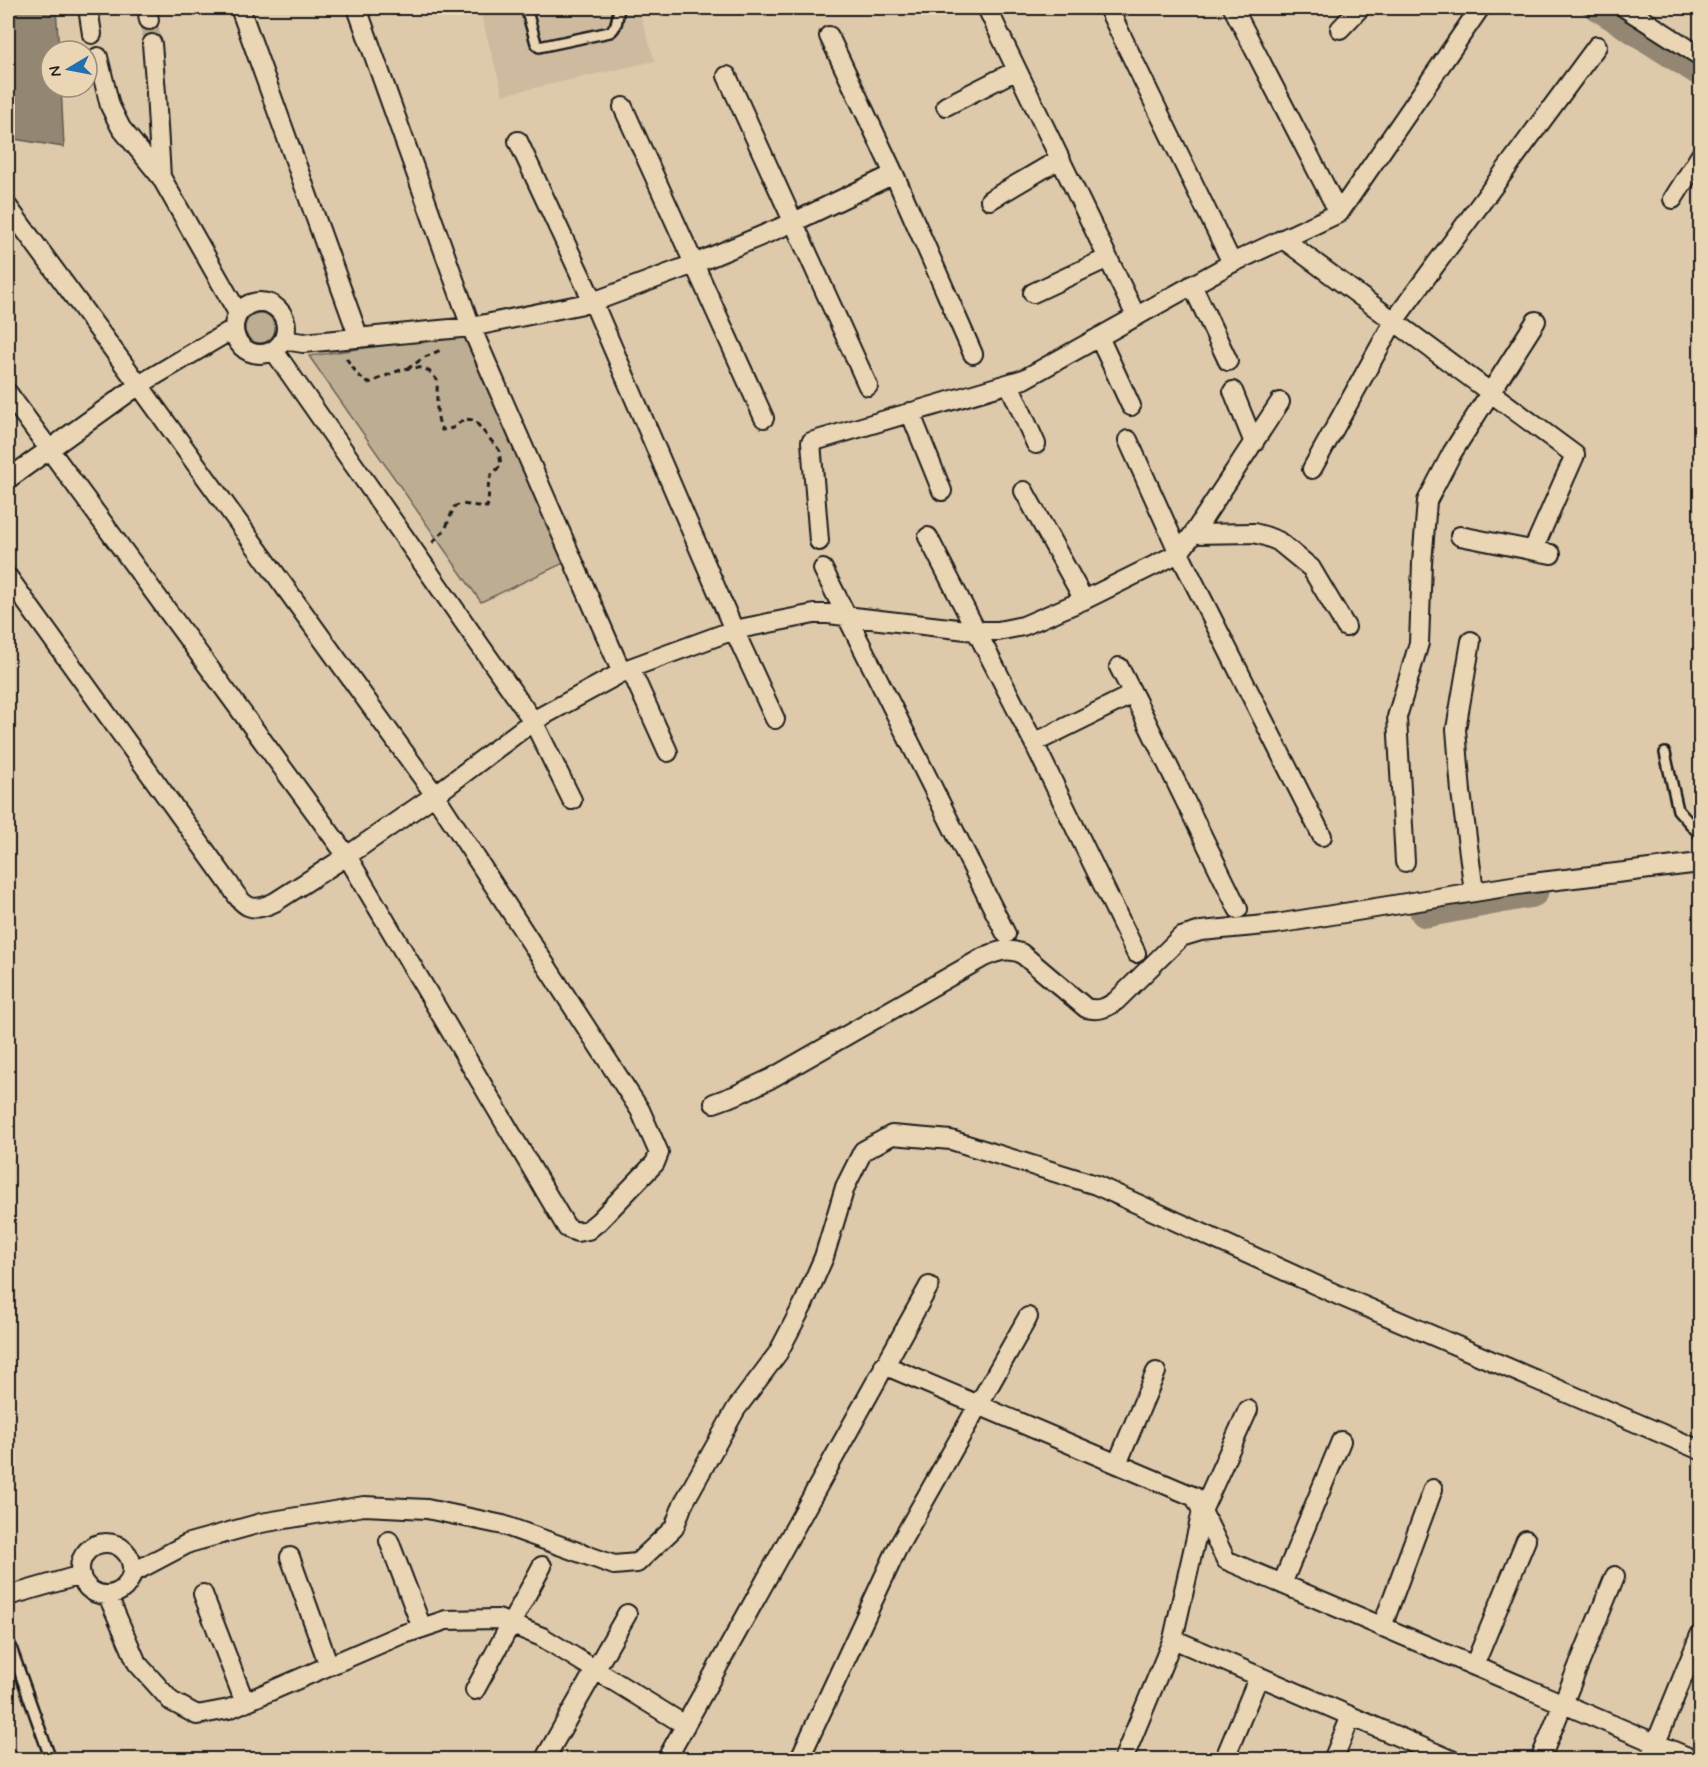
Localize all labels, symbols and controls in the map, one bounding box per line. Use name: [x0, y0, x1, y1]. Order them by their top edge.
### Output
north arrow: [39, 39, 99, 99]
text: N: [44, 64, 67, 78]

